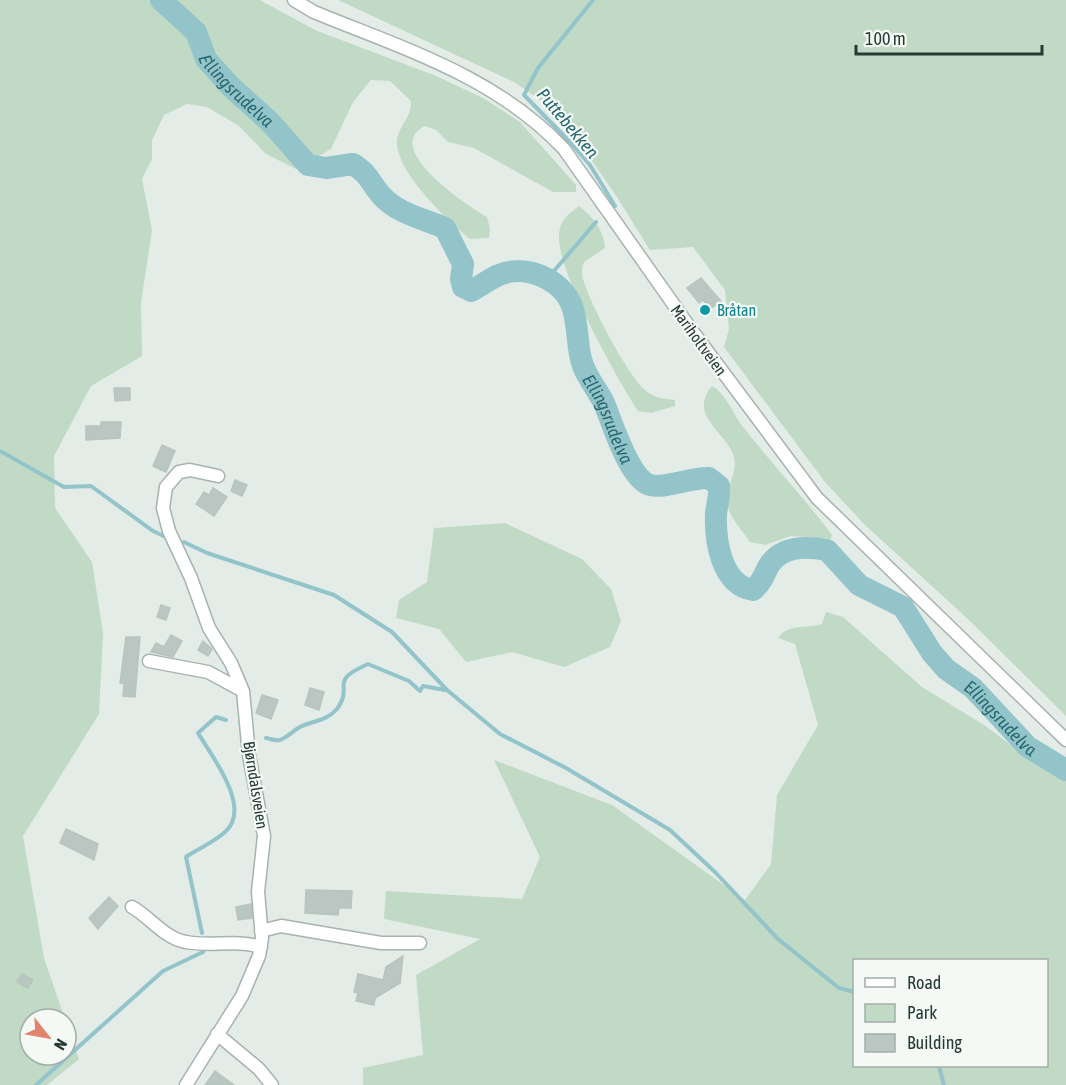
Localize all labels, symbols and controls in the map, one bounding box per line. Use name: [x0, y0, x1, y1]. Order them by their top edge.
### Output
scale bar: [856, 18, 1042, 56]
text: 100 m: [865, 28, 906, 49]
water label: Ellingsrudelva: [195, 51, 279, 131]
water label: Puttebekken: [533, 84, 604, 162]
street label: Mariholtveien: [667, 301, 731, 379]
place label: Bråtan: [717, 301, 756, 319]
marker: Bråtan: [698, 303, 712, 317]
water label: Ellingsrudelva: [579, 370, 638, 468]
water label: Ellingsrudelva: [961, 675, 1041, 760]
street label: Bjørndalsveien: [239, 740, 272, 830]
legend: [853, 959, 1048, 1067]
text: Road: [907, 972, 941, 993]
text: Park: [907, 1002, 937, 1023]
north arrow: [18, 1007, 78, 1067]
text: Building: [907, 1032, 962, 1053]
text: N: [51, 1036, 71, 1053]

